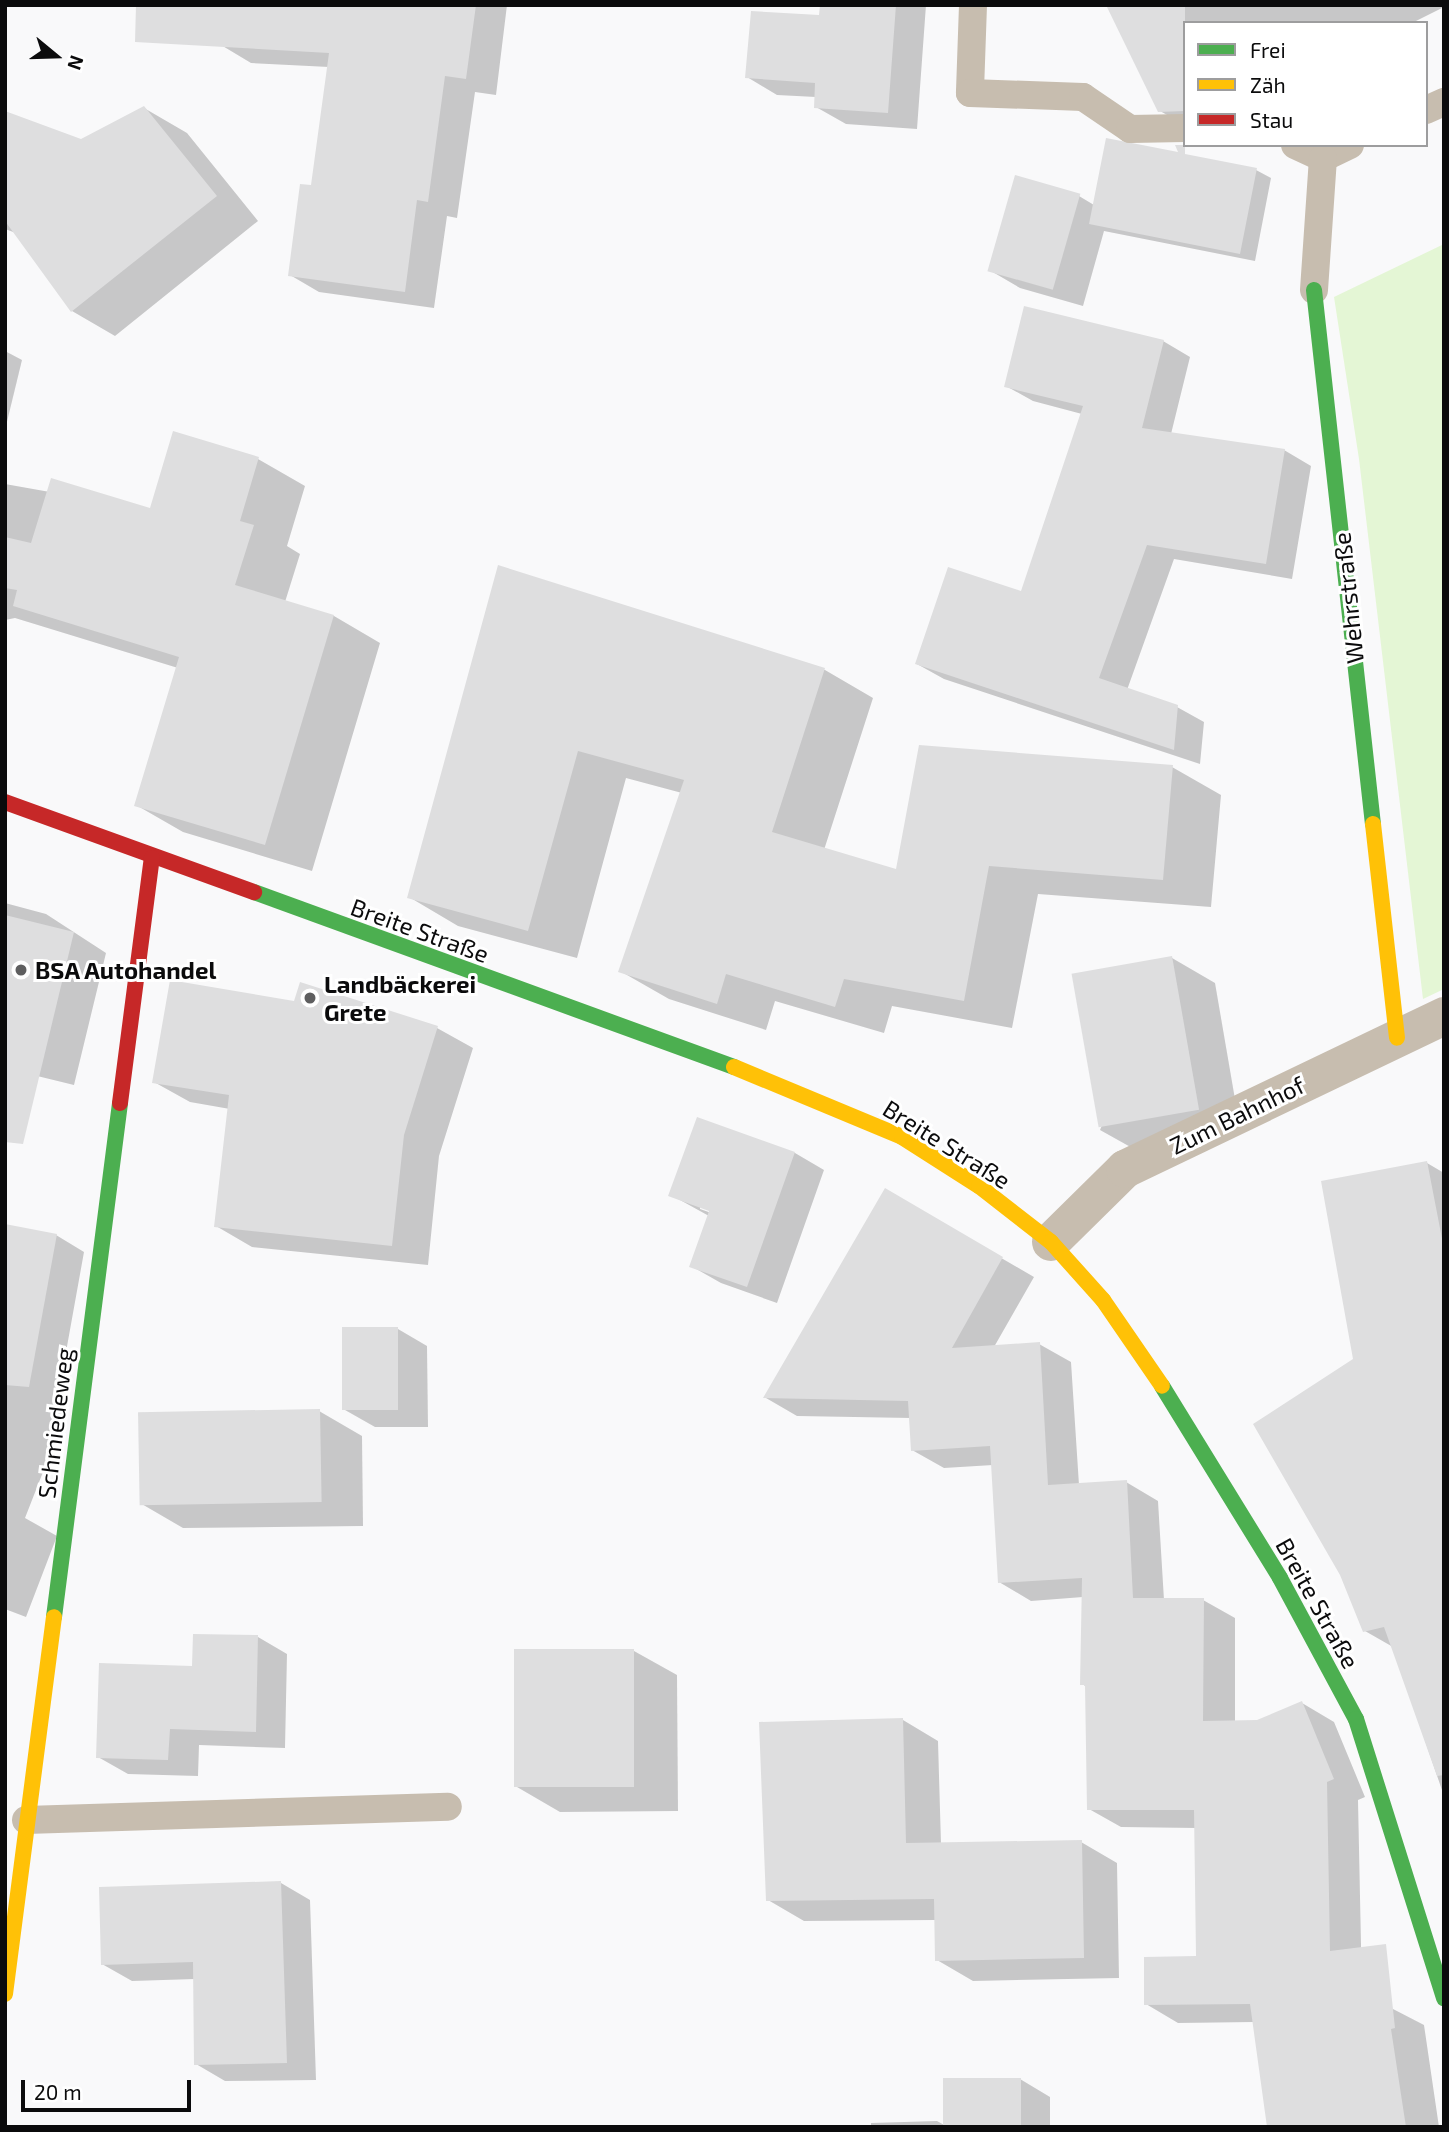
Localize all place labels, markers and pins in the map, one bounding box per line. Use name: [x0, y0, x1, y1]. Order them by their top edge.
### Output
place label: BSA Autohandel: [35, 956, 217, 984]
marker: BSA Autohandel: [13, 962, 29, 978]
place label: Landbäckerei Grete: [324, 970, 476, 1026]
marker: Landbäckerei Grete: [302, 990, 318, 1006]

